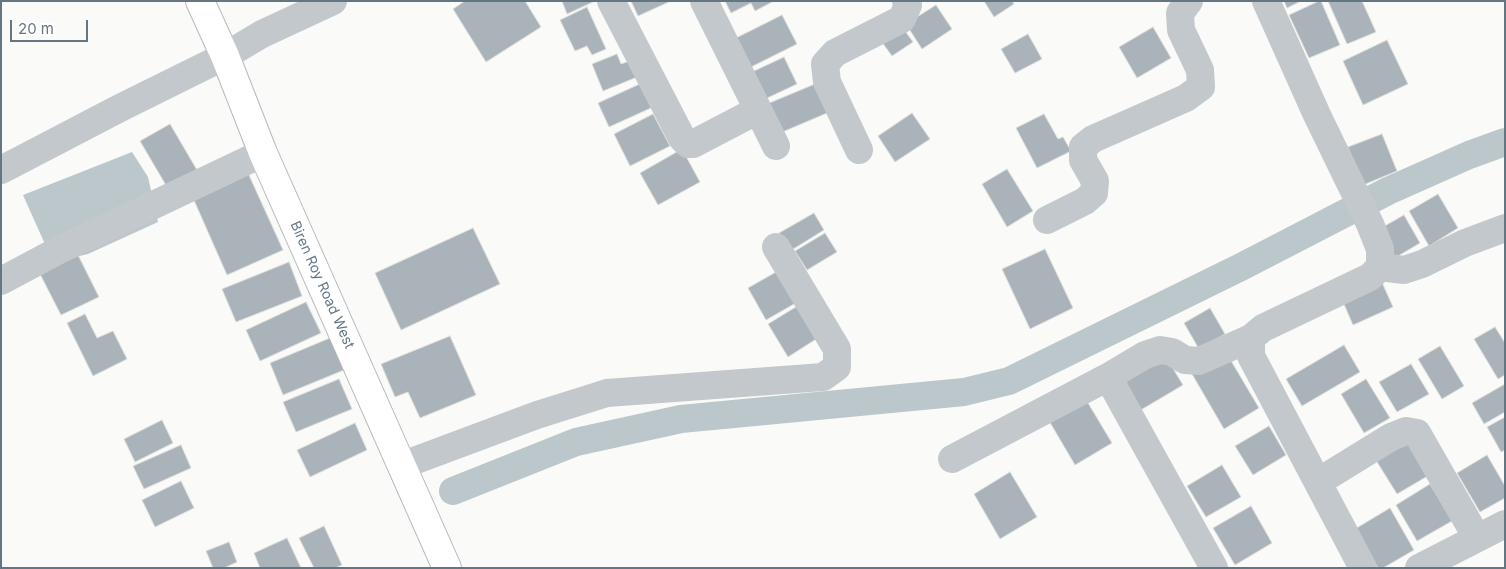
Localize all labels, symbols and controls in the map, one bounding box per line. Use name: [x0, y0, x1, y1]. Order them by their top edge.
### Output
scale bar: [12, 10, 90, 42]
text: 20 m: [18, 19, 54, 38]
street label: Biren Roy Road West: [286, 219, 358, 351]

